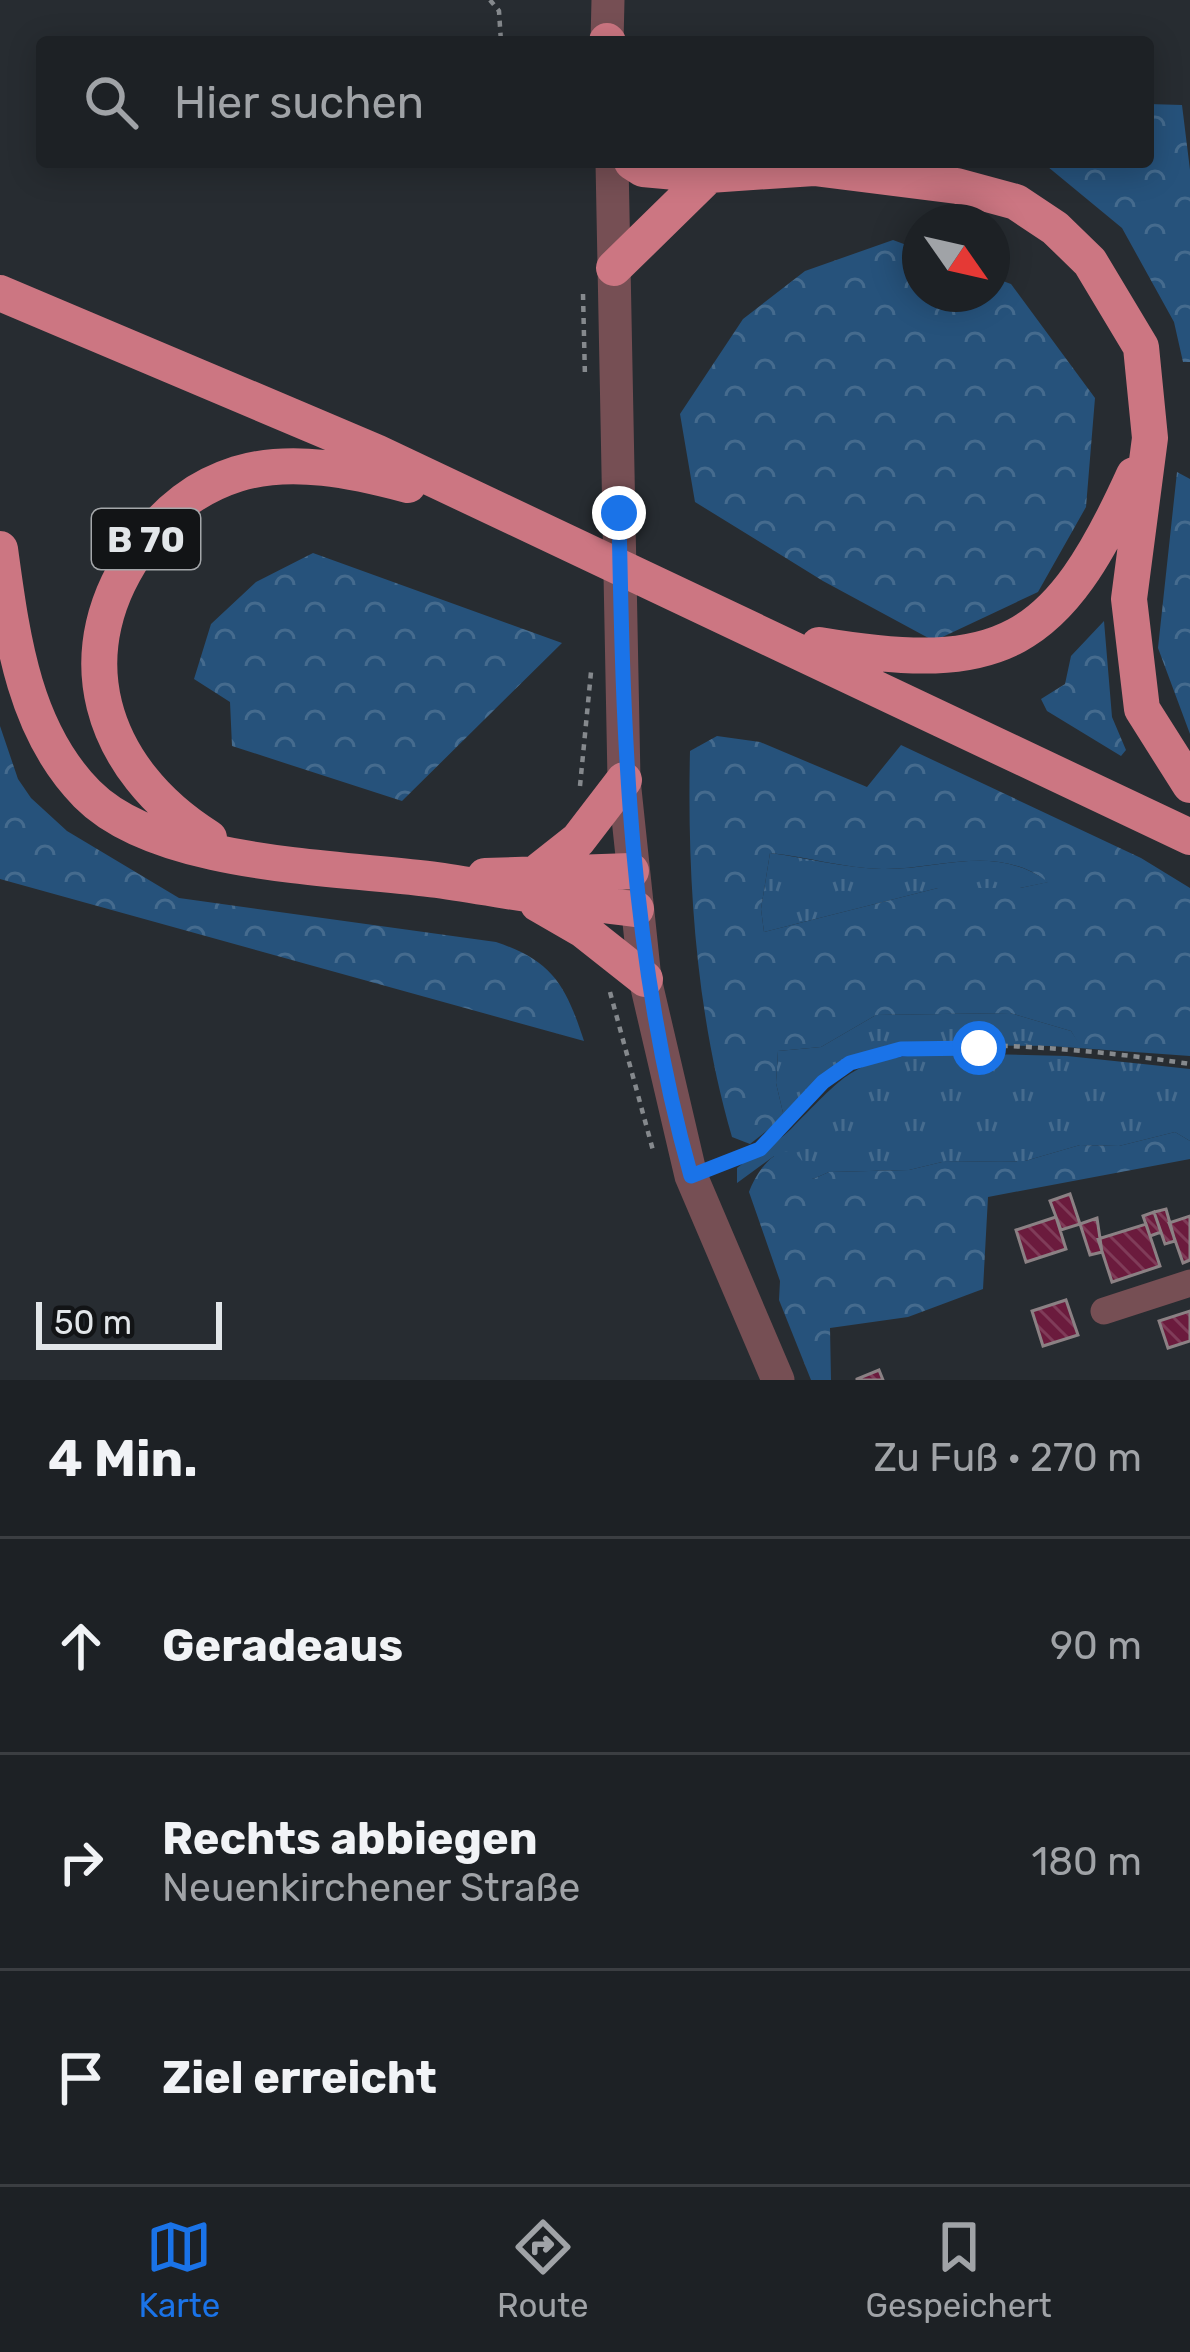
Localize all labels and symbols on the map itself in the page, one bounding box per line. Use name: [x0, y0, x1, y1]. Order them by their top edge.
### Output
north arrow: [902, 204, 1010, 312]
route end: [592, 486, 646, 540]
road number: B 70: [92, 509, 200, 569]
route start: [952, 1021, 1006, 1075]
scale bar: [36, 1296, 222, 1349]

